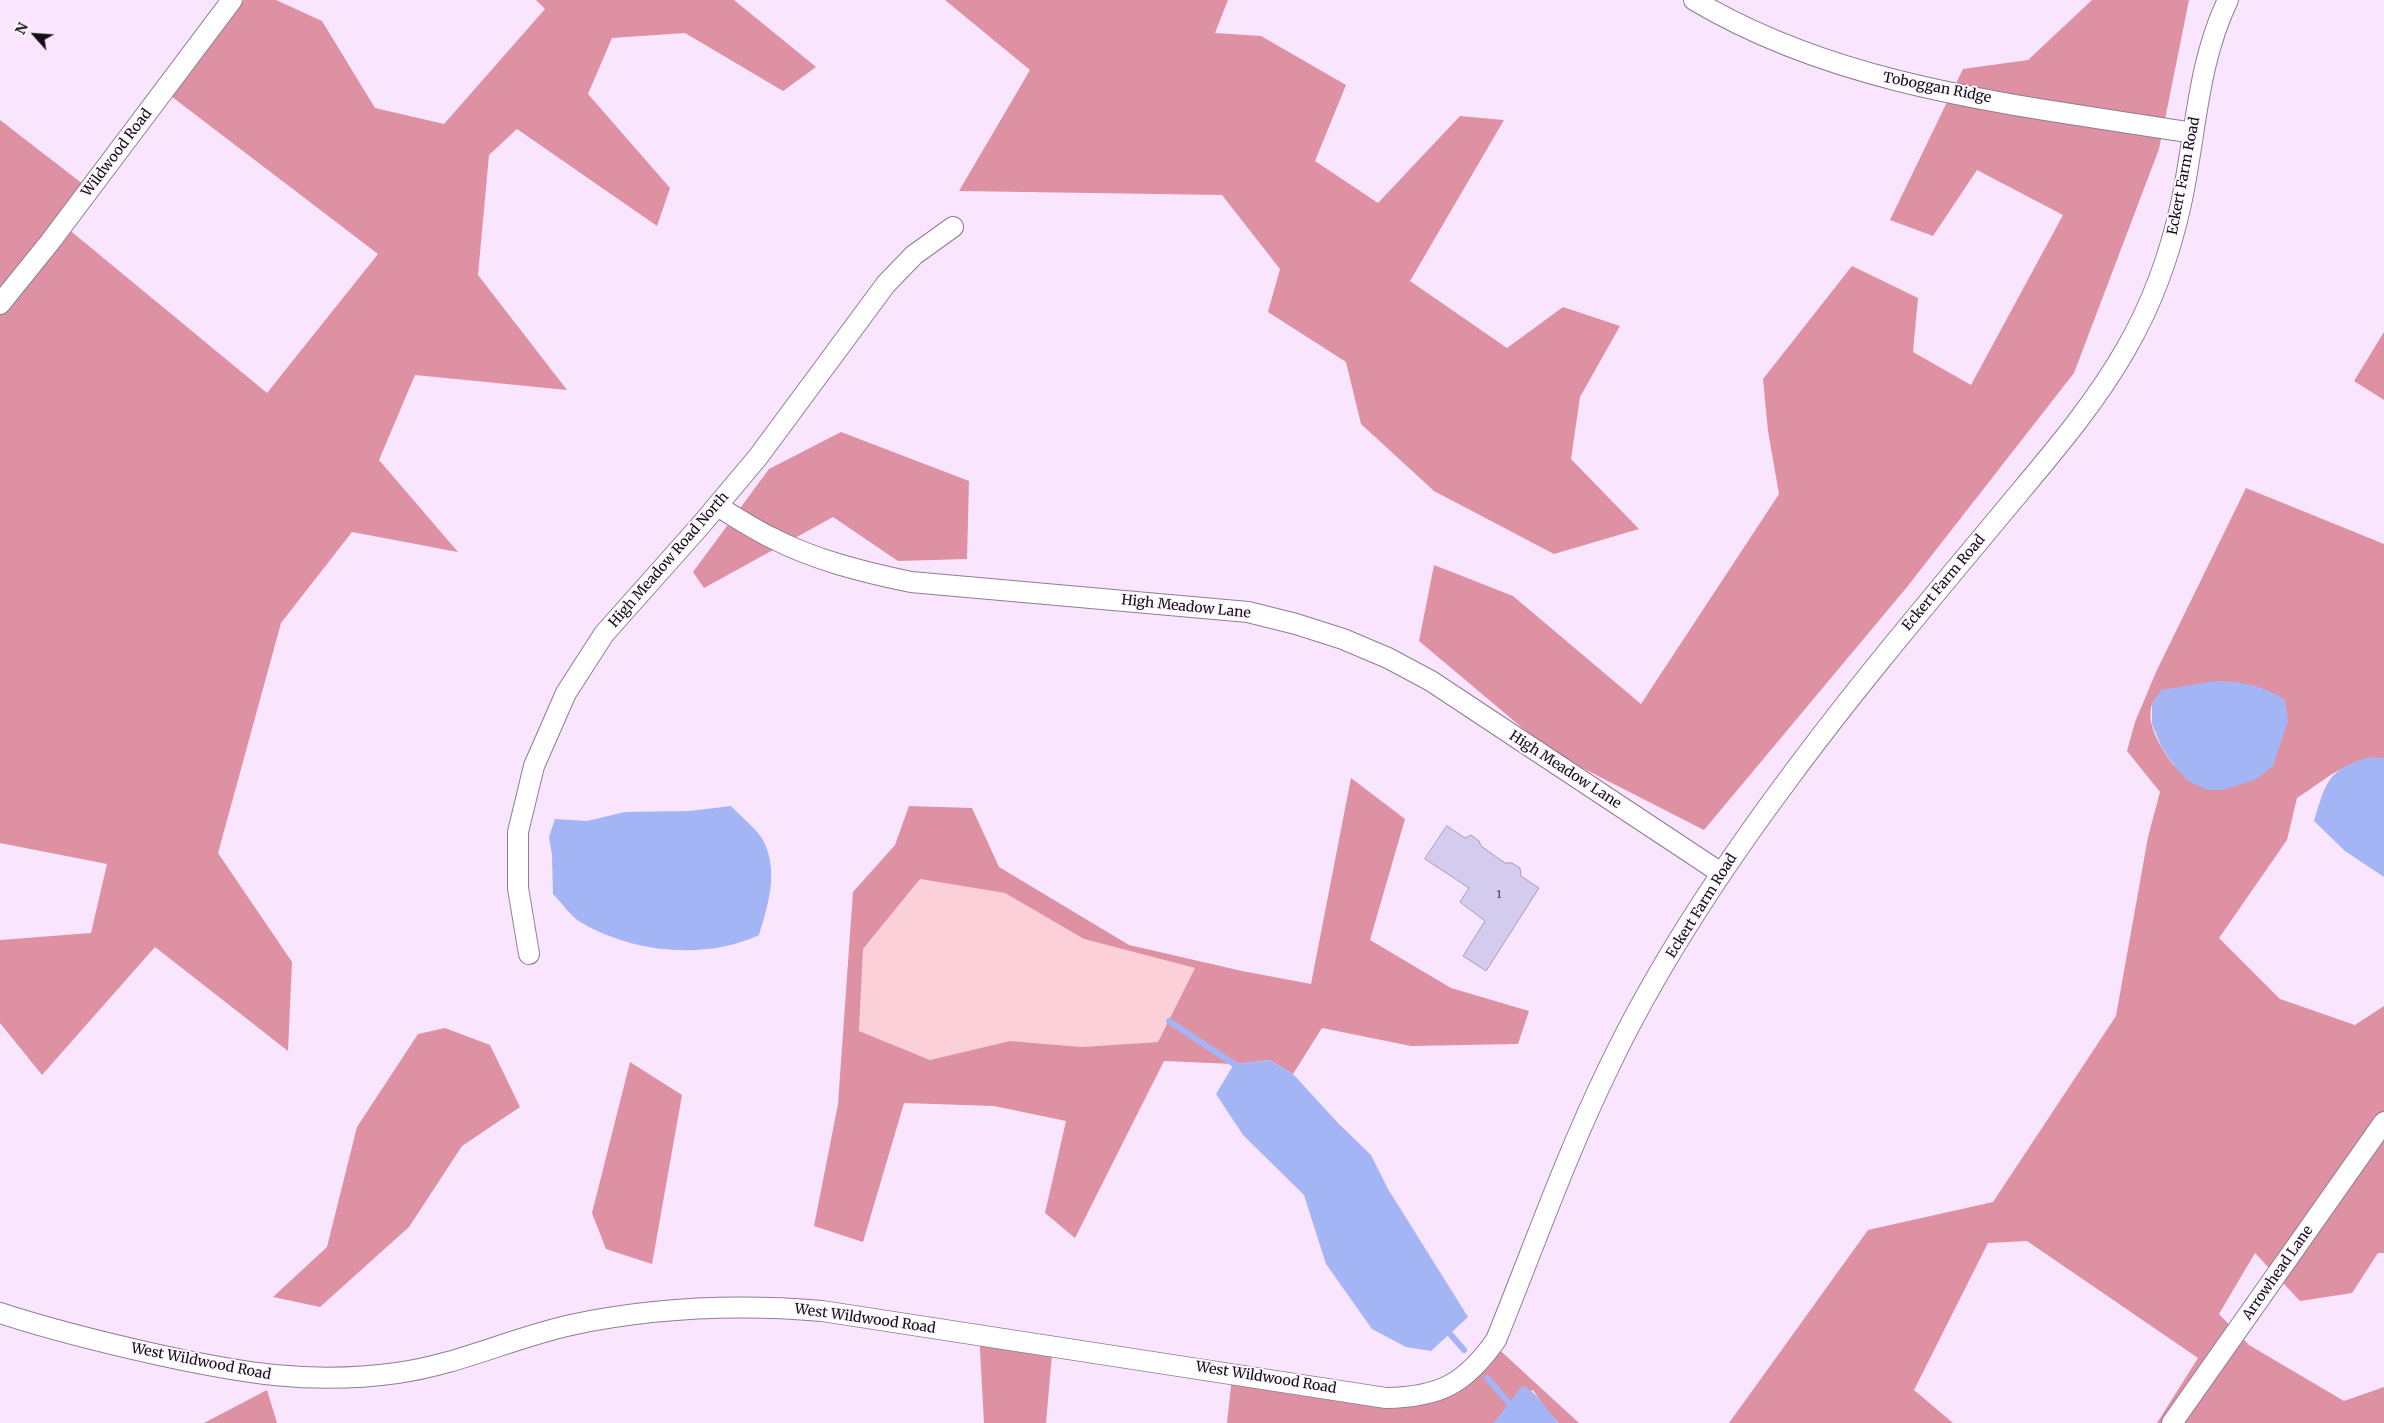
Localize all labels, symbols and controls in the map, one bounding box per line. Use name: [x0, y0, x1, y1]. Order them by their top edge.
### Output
north arrow: [10, 10, 60, 60]
text: N: [11, 20, 32, 37]
street label: Toboggan Ridge: [1881, 69, 1993, 107]
street label: Wildwood Road: [78, 106, 156, 200]
street label: Eckert Farm Road: [2164, 116, 2204, 236]
street label: High Meadow Road North: [606, 489, 732, 631]
street label: Eckert Farm Road: [1899, 532, 1989, 634]
street label: High Meadow Lane: [1120, 592, 1252, 622]
street label: High Meadow Lane: [1506, 728, 1624, 812]
street label: Eckert Farm Road: [1663, 851, 1741, 961]
house number: 1: [1497, 888, 1501, 902]
street label: Arrowhead Lane: [2239, 1223, 2317, 1323]
street label: West Wildwood Road: [793, 1301, 937, 1337]
street label: West Wildwood Road: [130, 1340, 272, 1384]
street label: West Wildwood Road: [1195, 1359, 1337, 1397]

